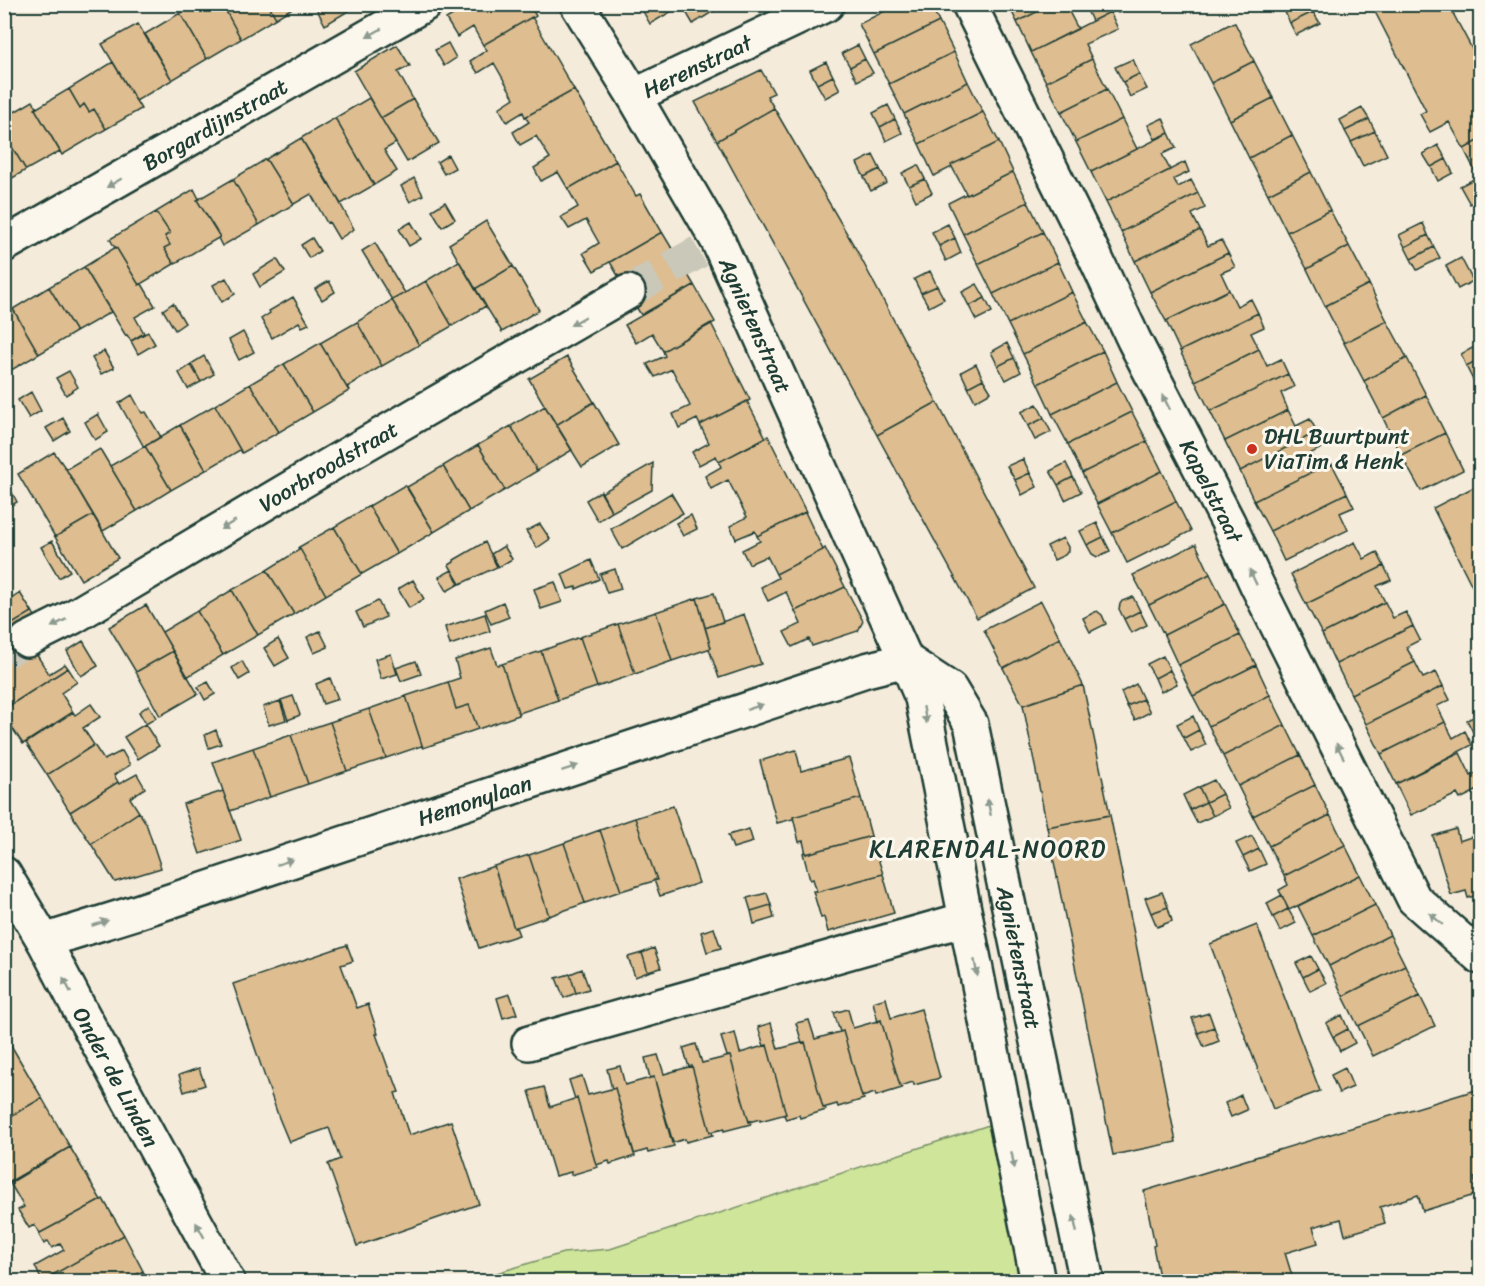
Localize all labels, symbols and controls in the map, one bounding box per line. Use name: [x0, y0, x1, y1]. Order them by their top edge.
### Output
street label: Herenstraat: [636, 23, 760, 109]
one-way arrow: [366, 28, 382, 39]
street label: Borgardijnstraat: [135, 67, 296, 182]
one-way arrow: [106, 177, 122, 188]
street label: Agnietenstraat: [707, 250, 803, 400]
one-way arrow: [569, 316, 586, 326]
one-way arrow: [1161, 393, 1171, 410]
street label: Voorbroodstraat: [251, 410, 406, 523]
place label: DHL Buurtpunt ViaTim & Henk: [1264, 417, 1410, 481]
street label: Kapelstraat: [1168, 432, 1254, 550]
marker: DHL Buurtpunt ViaTim & Henk: [1245, 442, 1259, 456]
one-way arrow: [219, 520, 236, 530]
one-way arrow: [1249, 568, 1258, 585]
one-way arrow: [51, 619, 68, 628]
one-way arrow: [746, 701, 764, 711]
one-way arrow: [921, 706, 930, 725]
one-way arrow: [1335, 743, 1344, 760]
street label: Hemonylaan: [412, 763, 537, 838]
one-way arrow: [561, 763, 579, 772]
one-way arrow: [983, 798, 993, 816]
district label: KLARENDAL-NOORD: [869, 828, 1107, 870]
one-way arrow: [276, 857, 294, 867]
street label: Agnietenstraat: [985, 881, 1053, 1033]
one-way arrow: [1429, 913, 1444, 926]
one-way arrow: [91, 918, 109, 927]
one-way arrow: [972, 959, 981, 978]
one-way arrow: [62, 976, 72, 993]
street label: Onder de Linden: [62, 1000, 170, 1155]
one-way arrow: [1009, 1150, 1018, 1169]
one-way arrow: [1070, 1215, 1079, 1234]
one-way arrow: [195, 1221, 205, 1238]

